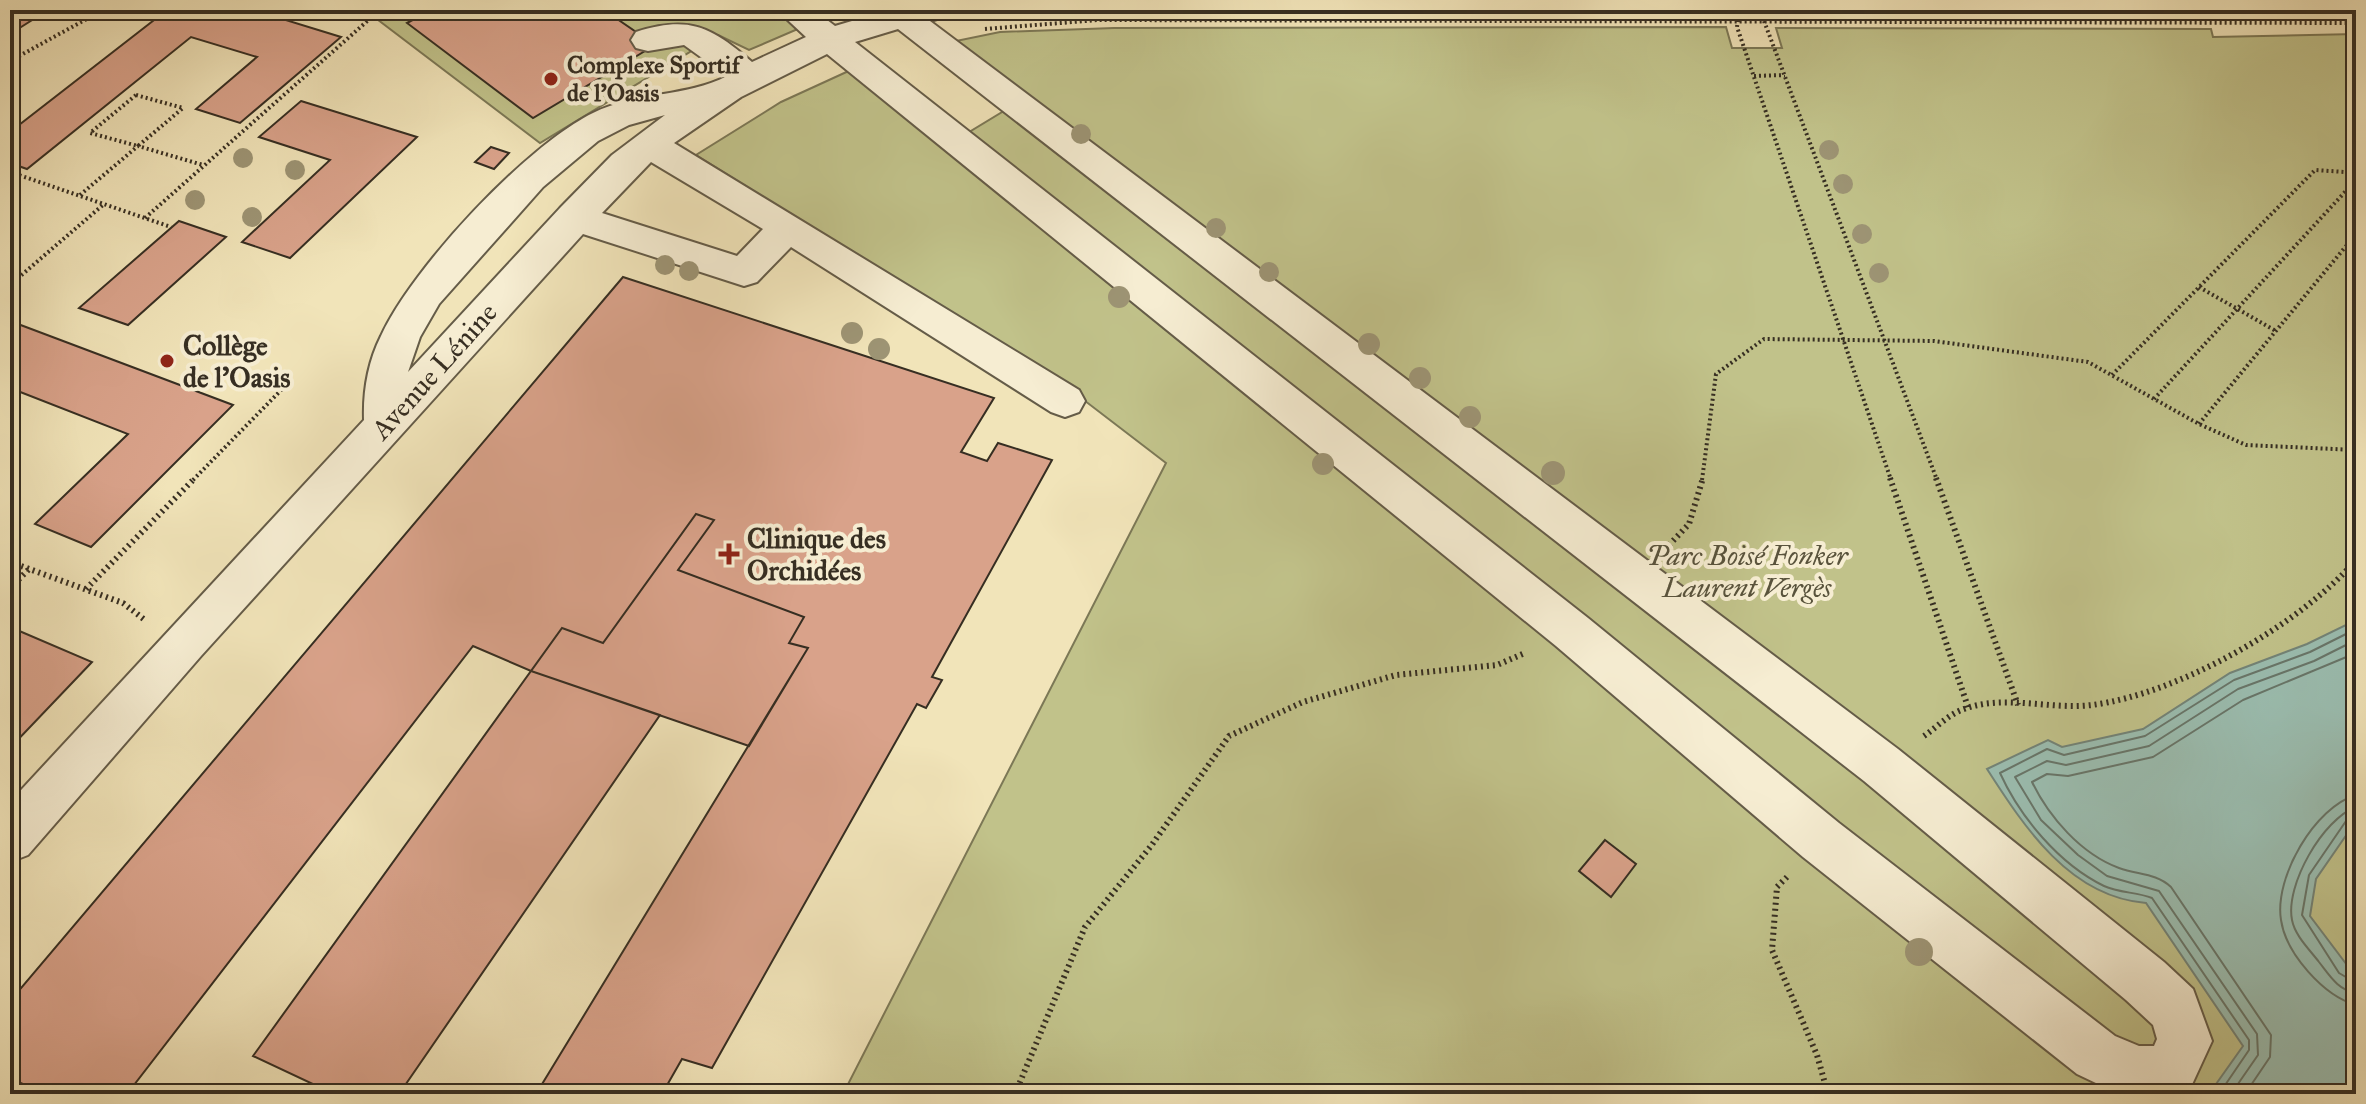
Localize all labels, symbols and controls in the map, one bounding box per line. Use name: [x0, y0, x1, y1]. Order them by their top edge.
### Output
place label: Complexe Sportif de l'Oasis: [567, 50, 744, 108]
marker: Complexe Sportif de l'Oasis: [542, 70, 560, 88]
street label: Avenue Lénine: [363, 295, 505, 447]
place label: Collège de l'Oasis: [183, 328, 291, 395]
marker: Collège de l'Oasis: [158, 352, 176, 370]
place label: Clinique des Orchidées: [747, 521, 886, 588]
park label: Parc Boisé Fonker Laurent Vergès: [1646, 538, 1849, 605]
marker: Clinique des Orchidées: [718, 543, 740, 565]

